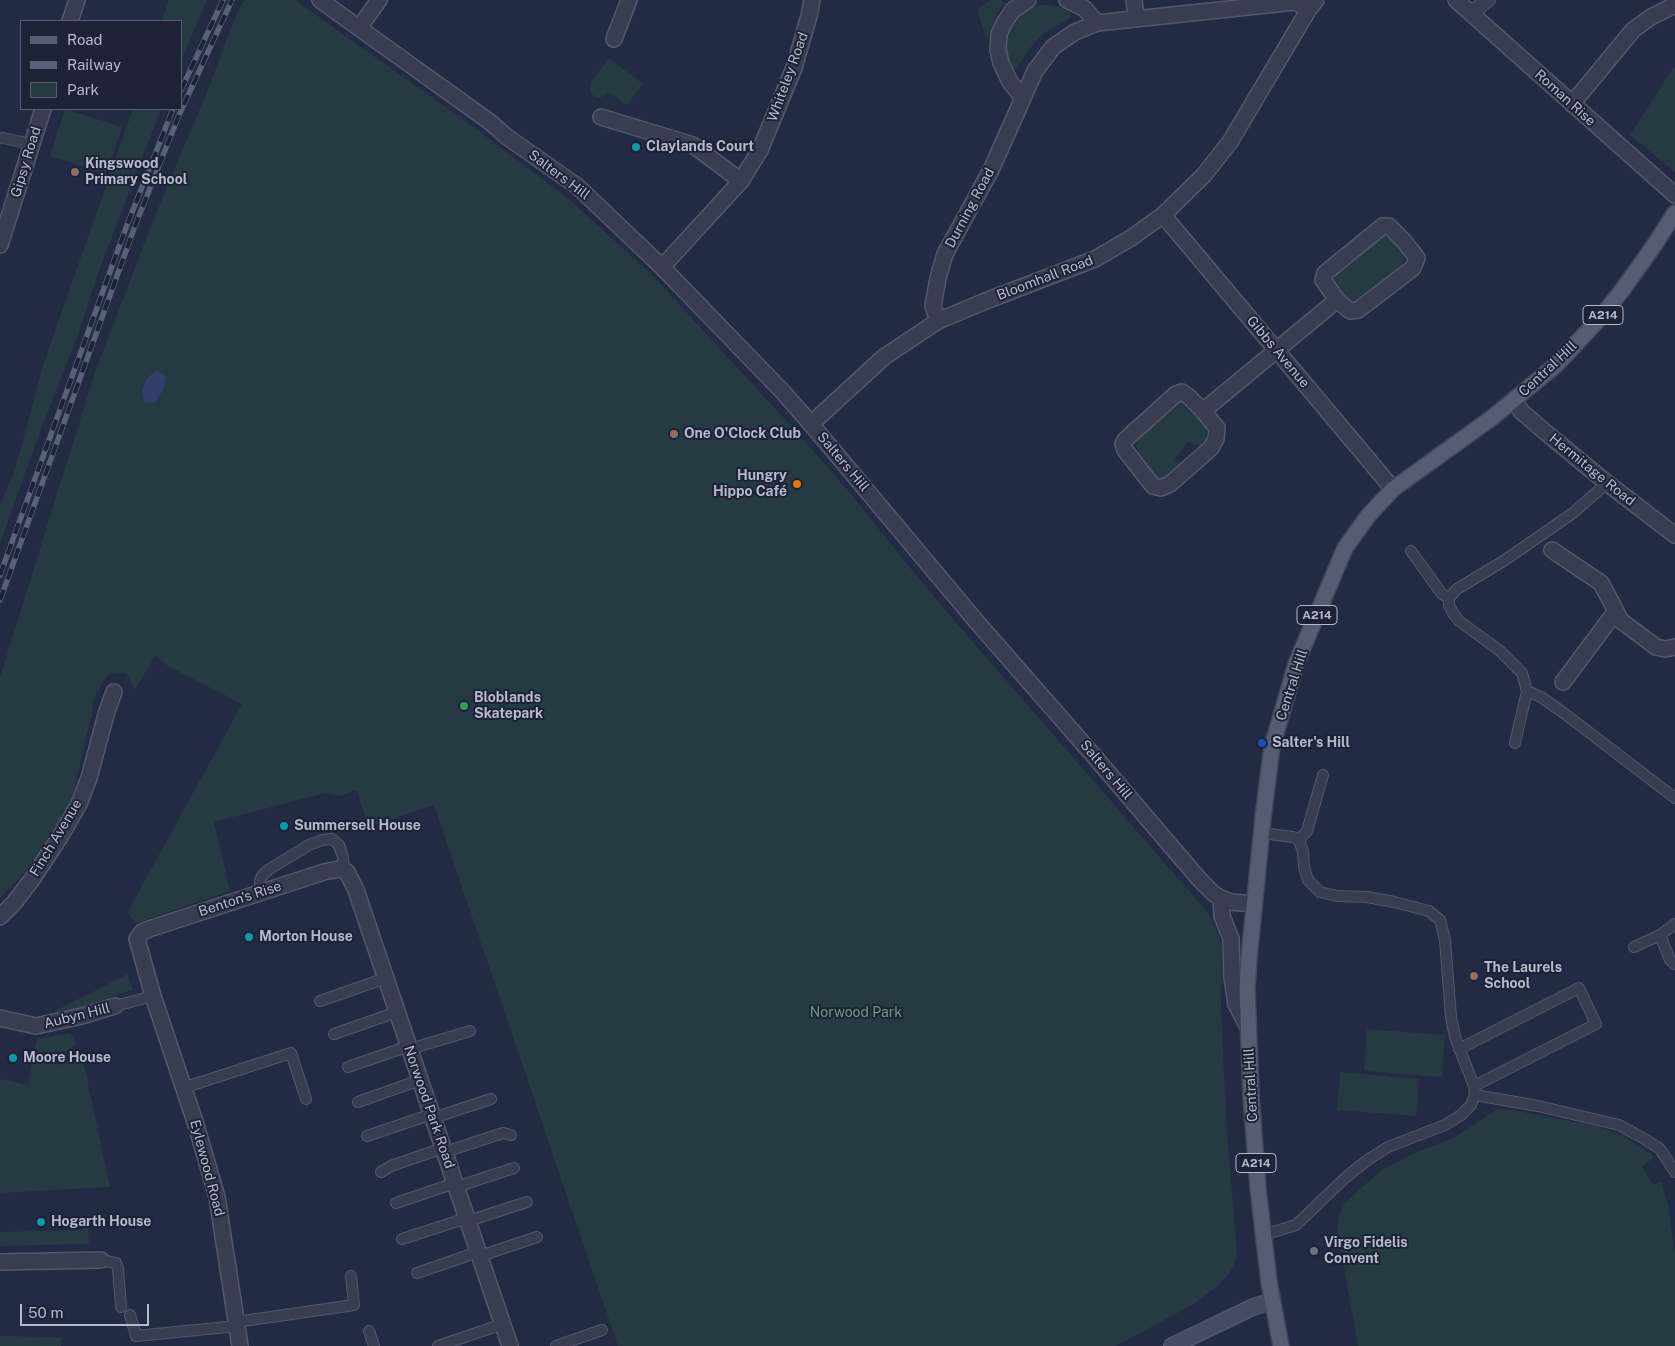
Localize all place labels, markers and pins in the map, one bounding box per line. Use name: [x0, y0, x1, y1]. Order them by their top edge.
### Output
place label: Claylands Court: [646, 139, 754, 155]
marker: Claylands Court: [630, 141, 642, 153]
place label: Kingswood Primary School: [85, 156, 187, 188]
marker: Kingswood Primary School: [69, 166, 81, 178]
place label: One O'Clock Club: [684, 426, 801, 442]
marker: One O'Clock Club: [668, 428, 680, 440]
place label: Hungry Hippo Café: [713, 468, 787, 501]
marker: Hungry Hippo Café: [791, 478, 803, 490]
place label: Bloblands Skatepark: [474, 690, 543, 722]
marker: Bloblands Skatepark: [458, 700, 470, 712]
place label: Salter's Hill: [1272, 735, 1350, 751]
marker: Salter's Hill: [1256, 737, 1268, 749]
place label: Summersell House: [294, 818, 421, 834]
marker: Summersell House: [278, 820, 290, 832]
place label: Morton House: [259, 929, 353, 945]
marker: Morton House: [243, 931, 255, 943]
place label: The Laurels School: [1484, 960, 1562, 992]
marker: The Laurels School: [1468, 970, 1480, 982]
place label: Moore House: [23, 1050, 111, 1066]
marker: Moore House: [7, 1052, 19, 1064]
place label: Hogarth House: [51, 1214, 151, 1230]
marker: Hogarth House: [35, 1216, 47, 1228]
place label: Virgo Fidelis Convent: [1324, 1235, 1408, 1268]
marker: Virgo Fidelis Convent: [1308, 1245, 1320, 1257]

